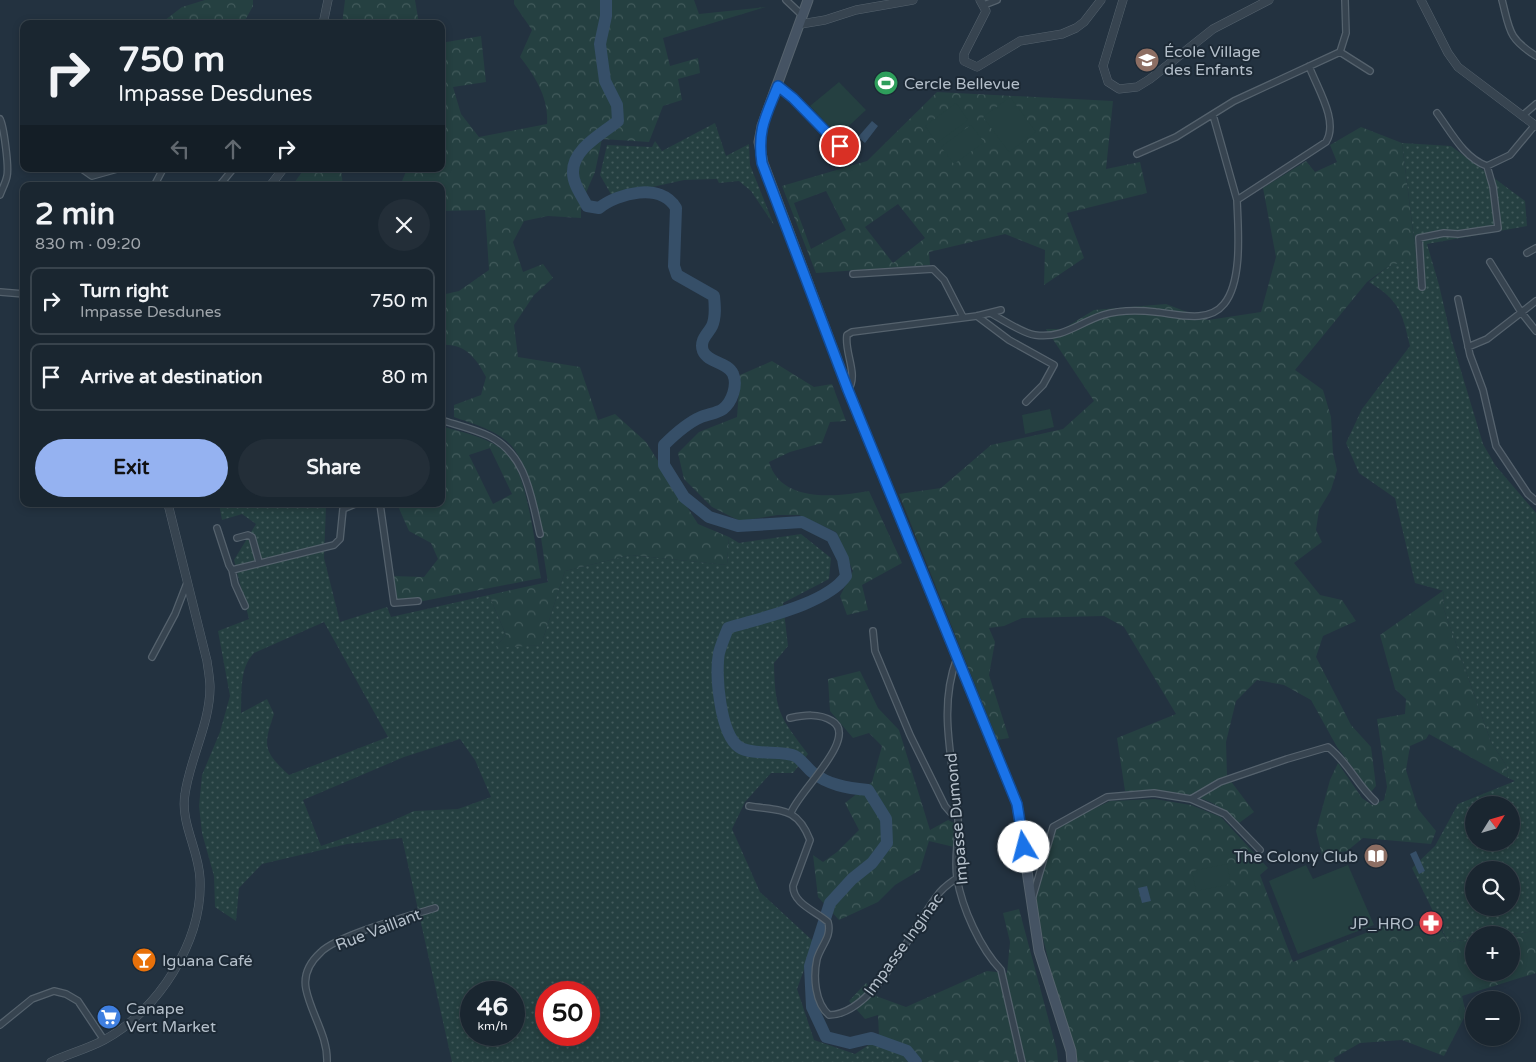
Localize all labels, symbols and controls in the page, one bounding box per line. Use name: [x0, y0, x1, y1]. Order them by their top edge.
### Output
text: 750 m: [118, 39, 225, 81]
icon: right: [35, 40, 100, 105]
place label: École Village des Enfants: [1164, 42, 1260, 80]
school or university icon: École Village des Enfants: [1134, 47, 1160, 73]
sports icon: Cercle Bellevue: [873, 70, 899, 96]
place label: Cercle Bellevue: [904, 74, 1020, 94]
text: Impasse Desdunes: [118, 81, 313, 107]
pin: [819, 125, 861, 167]
icon: arrive: [826, 132, 854, 160]
icon: left: [166, 135, 194, 163]
icon: ahead: [219, 135, 247, 163]
icon: right: [272, 135, 300, 163]
text: 2 min: [35, 196, 115, 233]
button: close: [378, 199, 430, 251]
text: 830 m · 09:20: [35, 234, 141, 254]
text: Turn right: [80, 280, 168, 302]
icon: right: [37, 287, 65, 315]
text: 750 m: [370, 290, 428, 312]
text: Impasse Desdunes: [80, 302, 222, 322]
icon: arrive: [37, 363, 65, 391]
text: Arrive at destination: [80, 366, 263, 388]
text: 80 m: [382, 366, 428, 388]
button: Exit: [35, 439, 228, 497]
button: Share: [238, 439, 430, 497]
street label: Impasse Dumond: [941, 752, 973, 886]
north arrow: [1465, 796, 1520, 851]
map controls: [1465, 796, 1520, 1046]
position arrow: [997, 820, 1049, 872]
library icon: The Colony Club: [1363, 843, 1389, 869]
place label: The Colony Club: [1234, 847, 1358, 867]
button: search: [1465, 861, 1520, 916]
street label: Impasse Inginac: [860, 889, 948, 1000]
street label: Rue Vaillant: [333, 904, 424, 955]
pharmacy icon: JP_HRO: [1418, 910, 1444, 936]
place label: JP_HRO: [1350, 914, 1414, 934]
button: +: [1465, 926, 1520, 981]
bar icon: Iguana Café: [131, 947, 157, 973]
place label: Iguana Café: [162, 951, 253, 971]
speed limit sign: 50: [535, 981, 600, 1046]
button: −: [1465, 991, 1520, 1046]
text: 46: [477, 992, 508, 1022]
place label: Canape Vert Market: [126, 999, 216, 1037]
supermarket icon: Canape Vert Market: [96, 1004, 122, 1030]
text: km/h: [477, 1019, 508, 1033]

